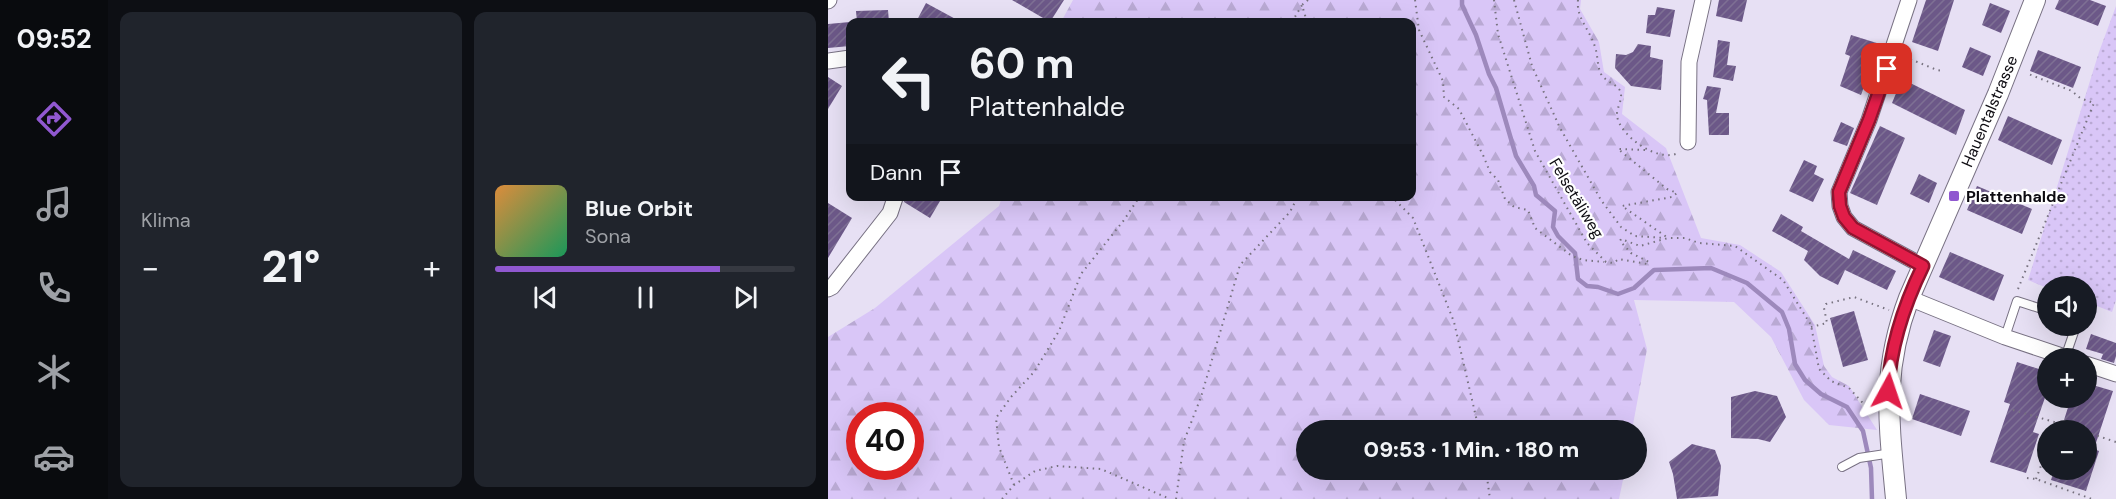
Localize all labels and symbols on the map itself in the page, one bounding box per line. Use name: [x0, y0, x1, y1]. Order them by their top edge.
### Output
pin: [1861, 43, 1912, 94]
street label: Hauentalstrasse: [1956, 52, 2022, 170]
street label: Felsetäliweg: [1544, 154, 1609, 242]
place label: Plattenhalde: [1966, 186, 2066, 207]
marker: Plattenhalde: [1947, 189, 1961, 203]
position arrow: [1856, 359, 1920, 423]
speed limit sign: 40: [846, 402, 924, 480]

